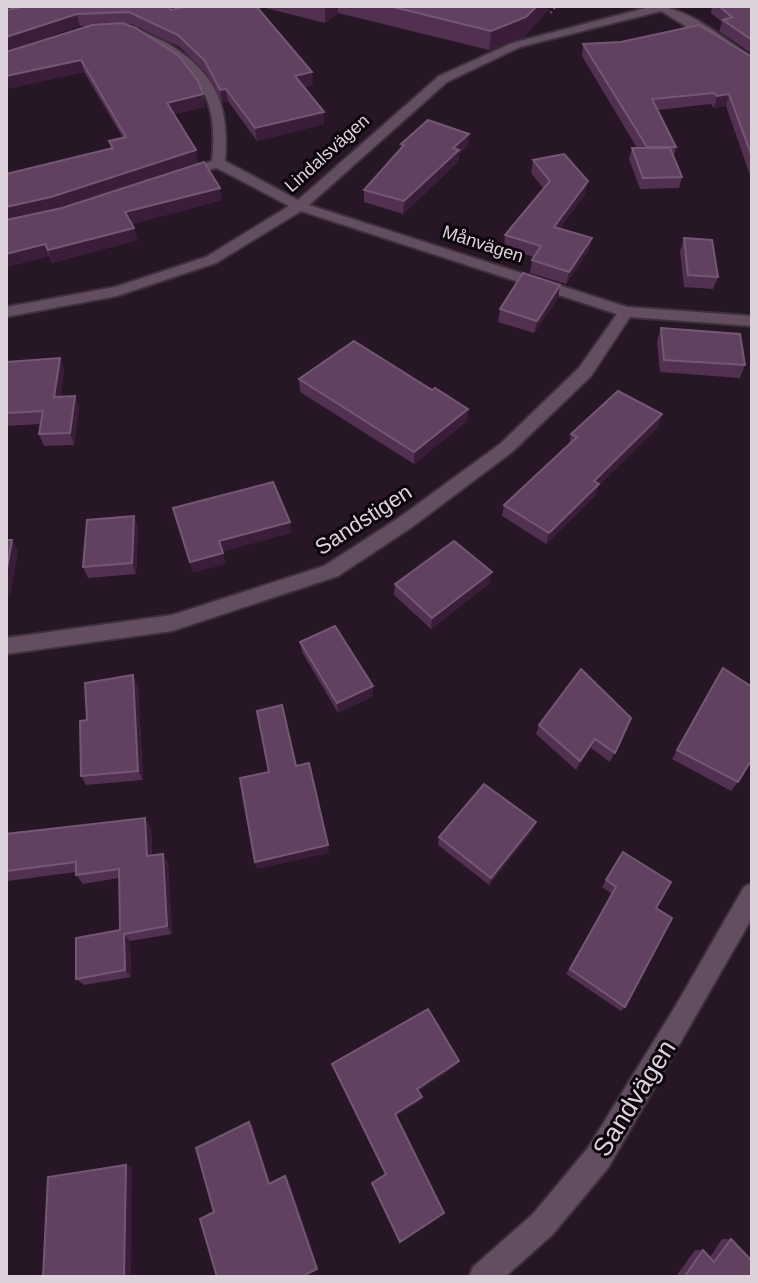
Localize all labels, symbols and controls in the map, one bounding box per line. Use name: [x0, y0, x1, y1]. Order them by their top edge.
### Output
street label: Lindalsvägen: [281, 110, 373, 196]
street label: Månvägen: [440, 222, 526, 266]
street label: Sandstigen: [310, 479, 416, 560]
street label: Sandvägen: [586, 1034, 682, 1162]

